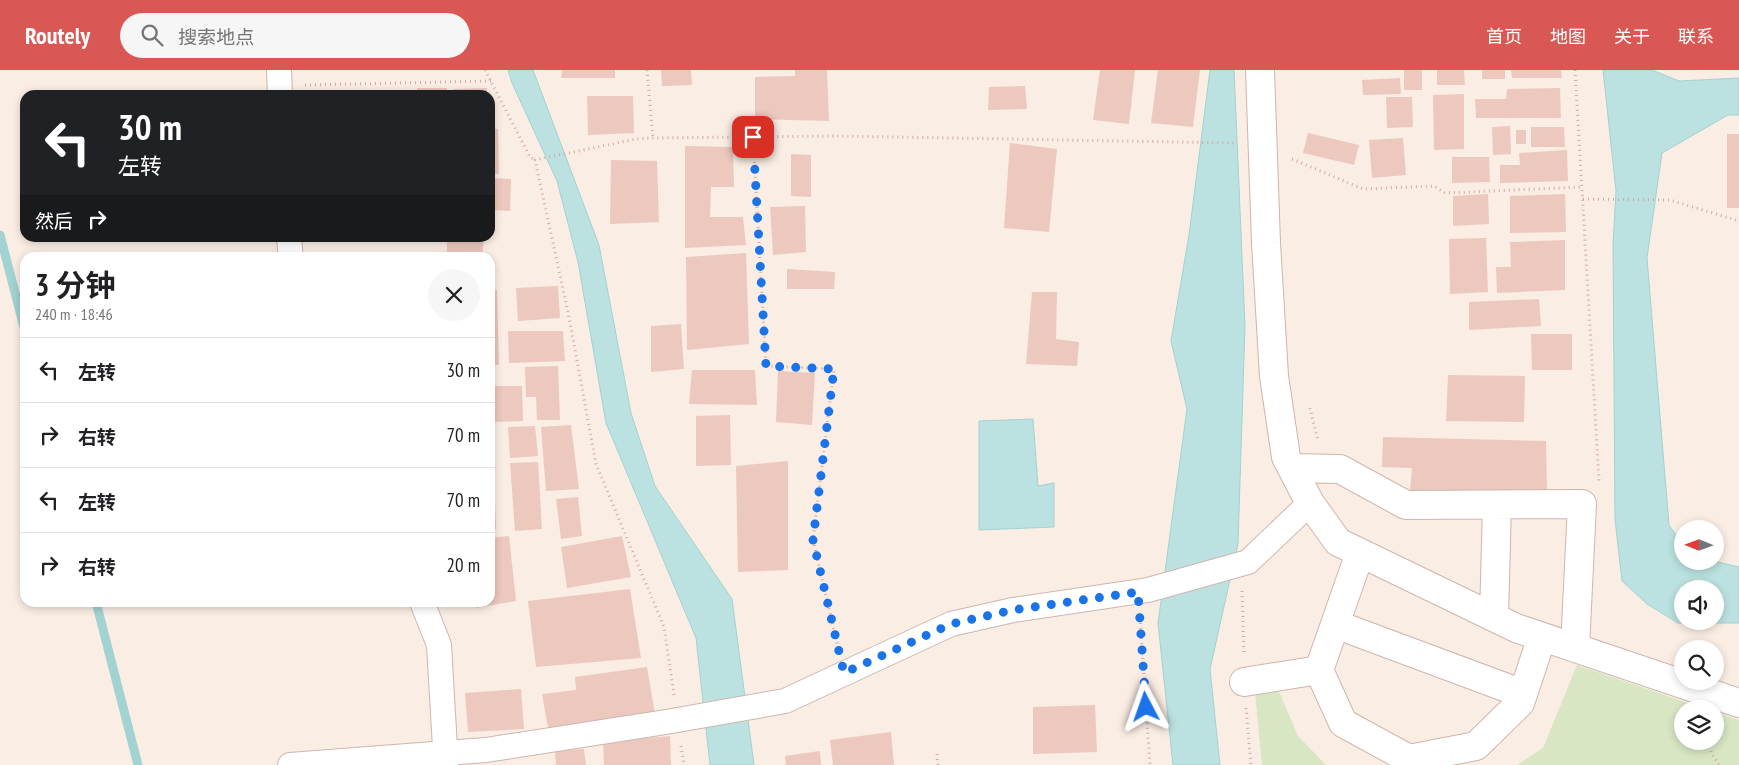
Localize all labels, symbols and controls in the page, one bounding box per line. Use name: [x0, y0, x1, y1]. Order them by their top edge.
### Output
search box: [120, 13, 470, 58]
text: Routely: [25, 20, 90, 51]
icon: search: [138, 21, 166, 49]
text: 搜索地点: [178, 25, 254, 49]
text: 首页: [1486, 25, 1522, 48]
text: 地图: [1550, 25, 1586, 48]
text: 关于: [1614, 25, 1650, 48]
text: 联系: [1678, 25, 1714, 48]
text: 30 m: [118, 104, 182, 150]
icon: left: [35, 110, 100, 175]
pin: [732, 116, 774, 158]
icon: arrive: [739, 123, 767, 151]
text: 左转: [118, 152, 162, 180]
icon: right: [83, 205, 111, 233]
text: 然后: [35, 209, 73, 233]
text: 3 分钟: [35, 265, 116, 304]
button: close: [428, 269, 480, 321]
text: 240 m · 18:46: [35, 304, 113, 324]
icon: left: [35, 356, 63, 384]
text: 30 m: [447, 358, 480, 382]
text: 左转: [78, 360, 116, 384]
icon: right: [35, 421, 63, 449]
text: 70 m: [447, 423, 480, 447]
text: 右转: [78, 425, 116, 449]
icon: left: [35, 486, 63, 514]
text: 70 m: [447, 488, 480, 512]
text: 左转: [78, 490, 116, 514]
north arrow: [1674, 520, 1724, 570]
map controls: [1674, 520, 1724, 750]
icon: right: [35, 551, 63, 579]
text: 20 m: [447, 553, 480, 577]
text: 右转: [78, 555, 116, 579]
button: sound: [1674, 580, 1724, 630]
button: search: [1674, 640, 1724, 690]
position arrow: [1119, 680, 1171, 732]
button: layers: [1674, 700, 1724, 750]

